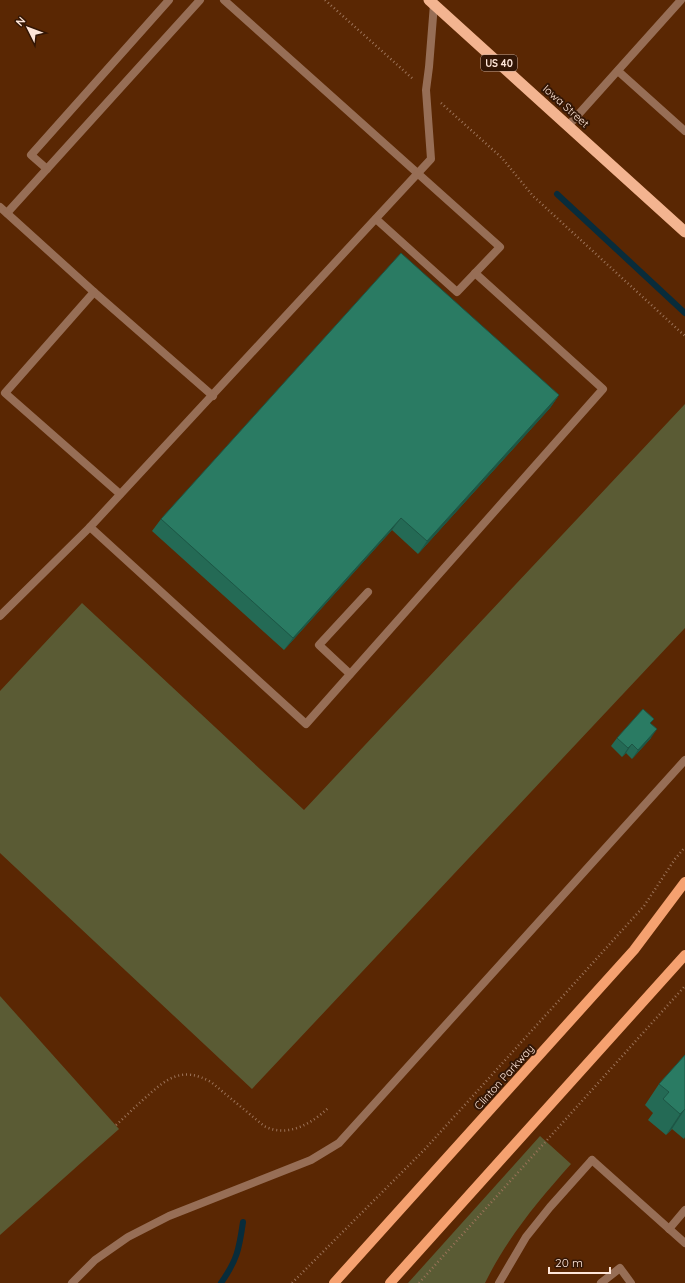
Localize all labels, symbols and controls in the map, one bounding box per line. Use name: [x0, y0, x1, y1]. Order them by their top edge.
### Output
north arrow: [8, 8, 48, 48]
text: N: [13, 14, 28, 29]
road number: US 40: [481, 55, 517, 71]
street label: Iowa Street: [540, 82, 592, 131]
street label: Clinton Parkway: [471, 1042, 537, 1112]
scale bar: [549, 1249, 610, 1275]
text: 20 m: [555, 1255, 583, 1270]

